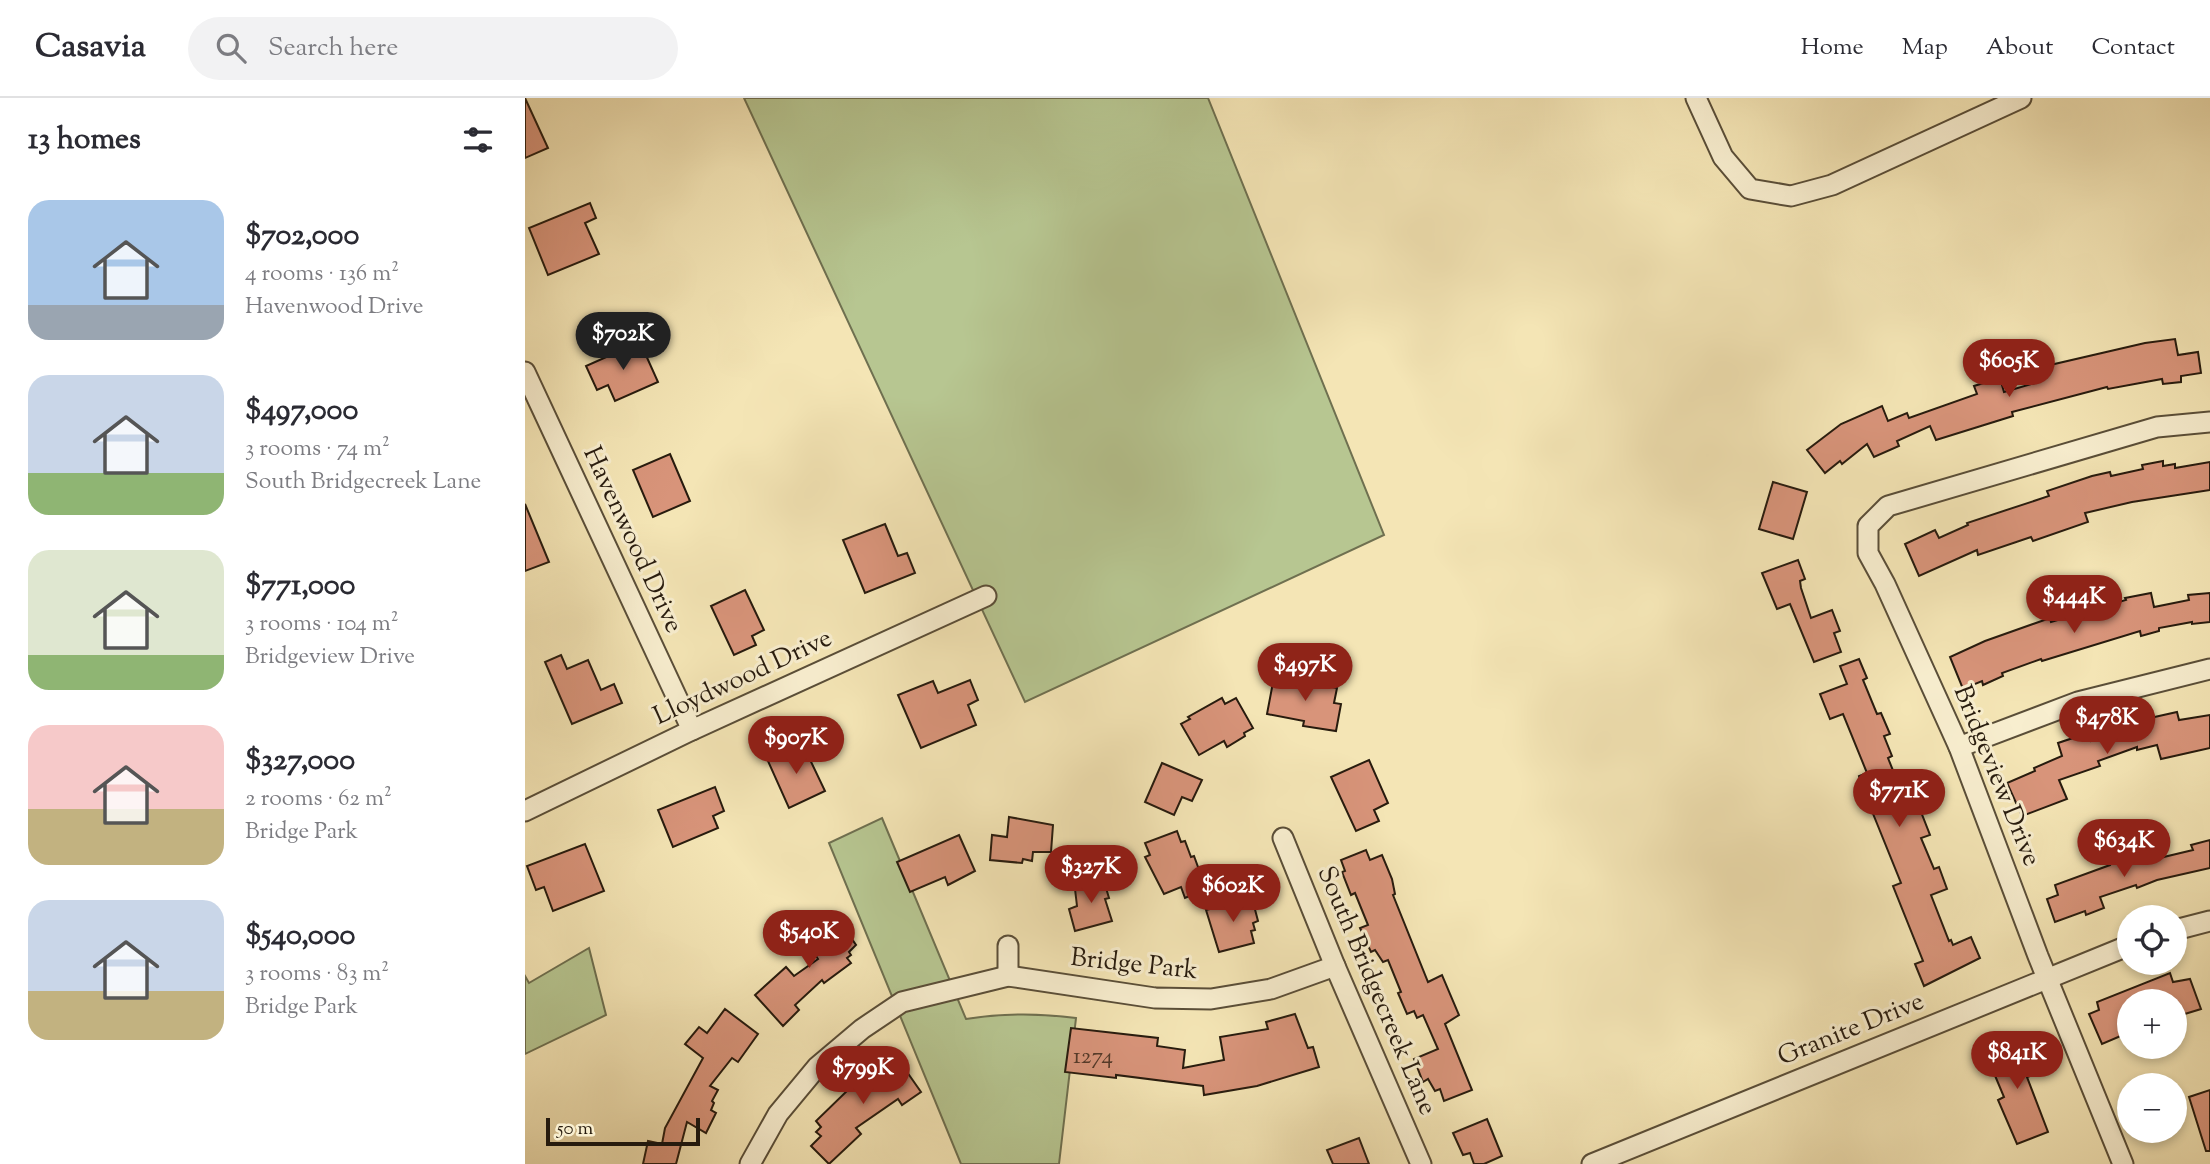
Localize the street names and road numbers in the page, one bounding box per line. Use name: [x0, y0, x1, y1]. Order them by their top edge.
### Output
street label: Havenwood Drive: [573, 441, 691, 639]
street label: Lloydwood Drive: [648, 620, 838, 736]
street label: Bridgeview Drive: [1943, 680, 2049, 872]
street label: South Bridgecreek Lane: [1307, 861, 1445, 1121]
street label: Bridge Park: [1069, 940, 1199, 990]
street label: Granite Drive: [1772, 984, 1930, 1076]

